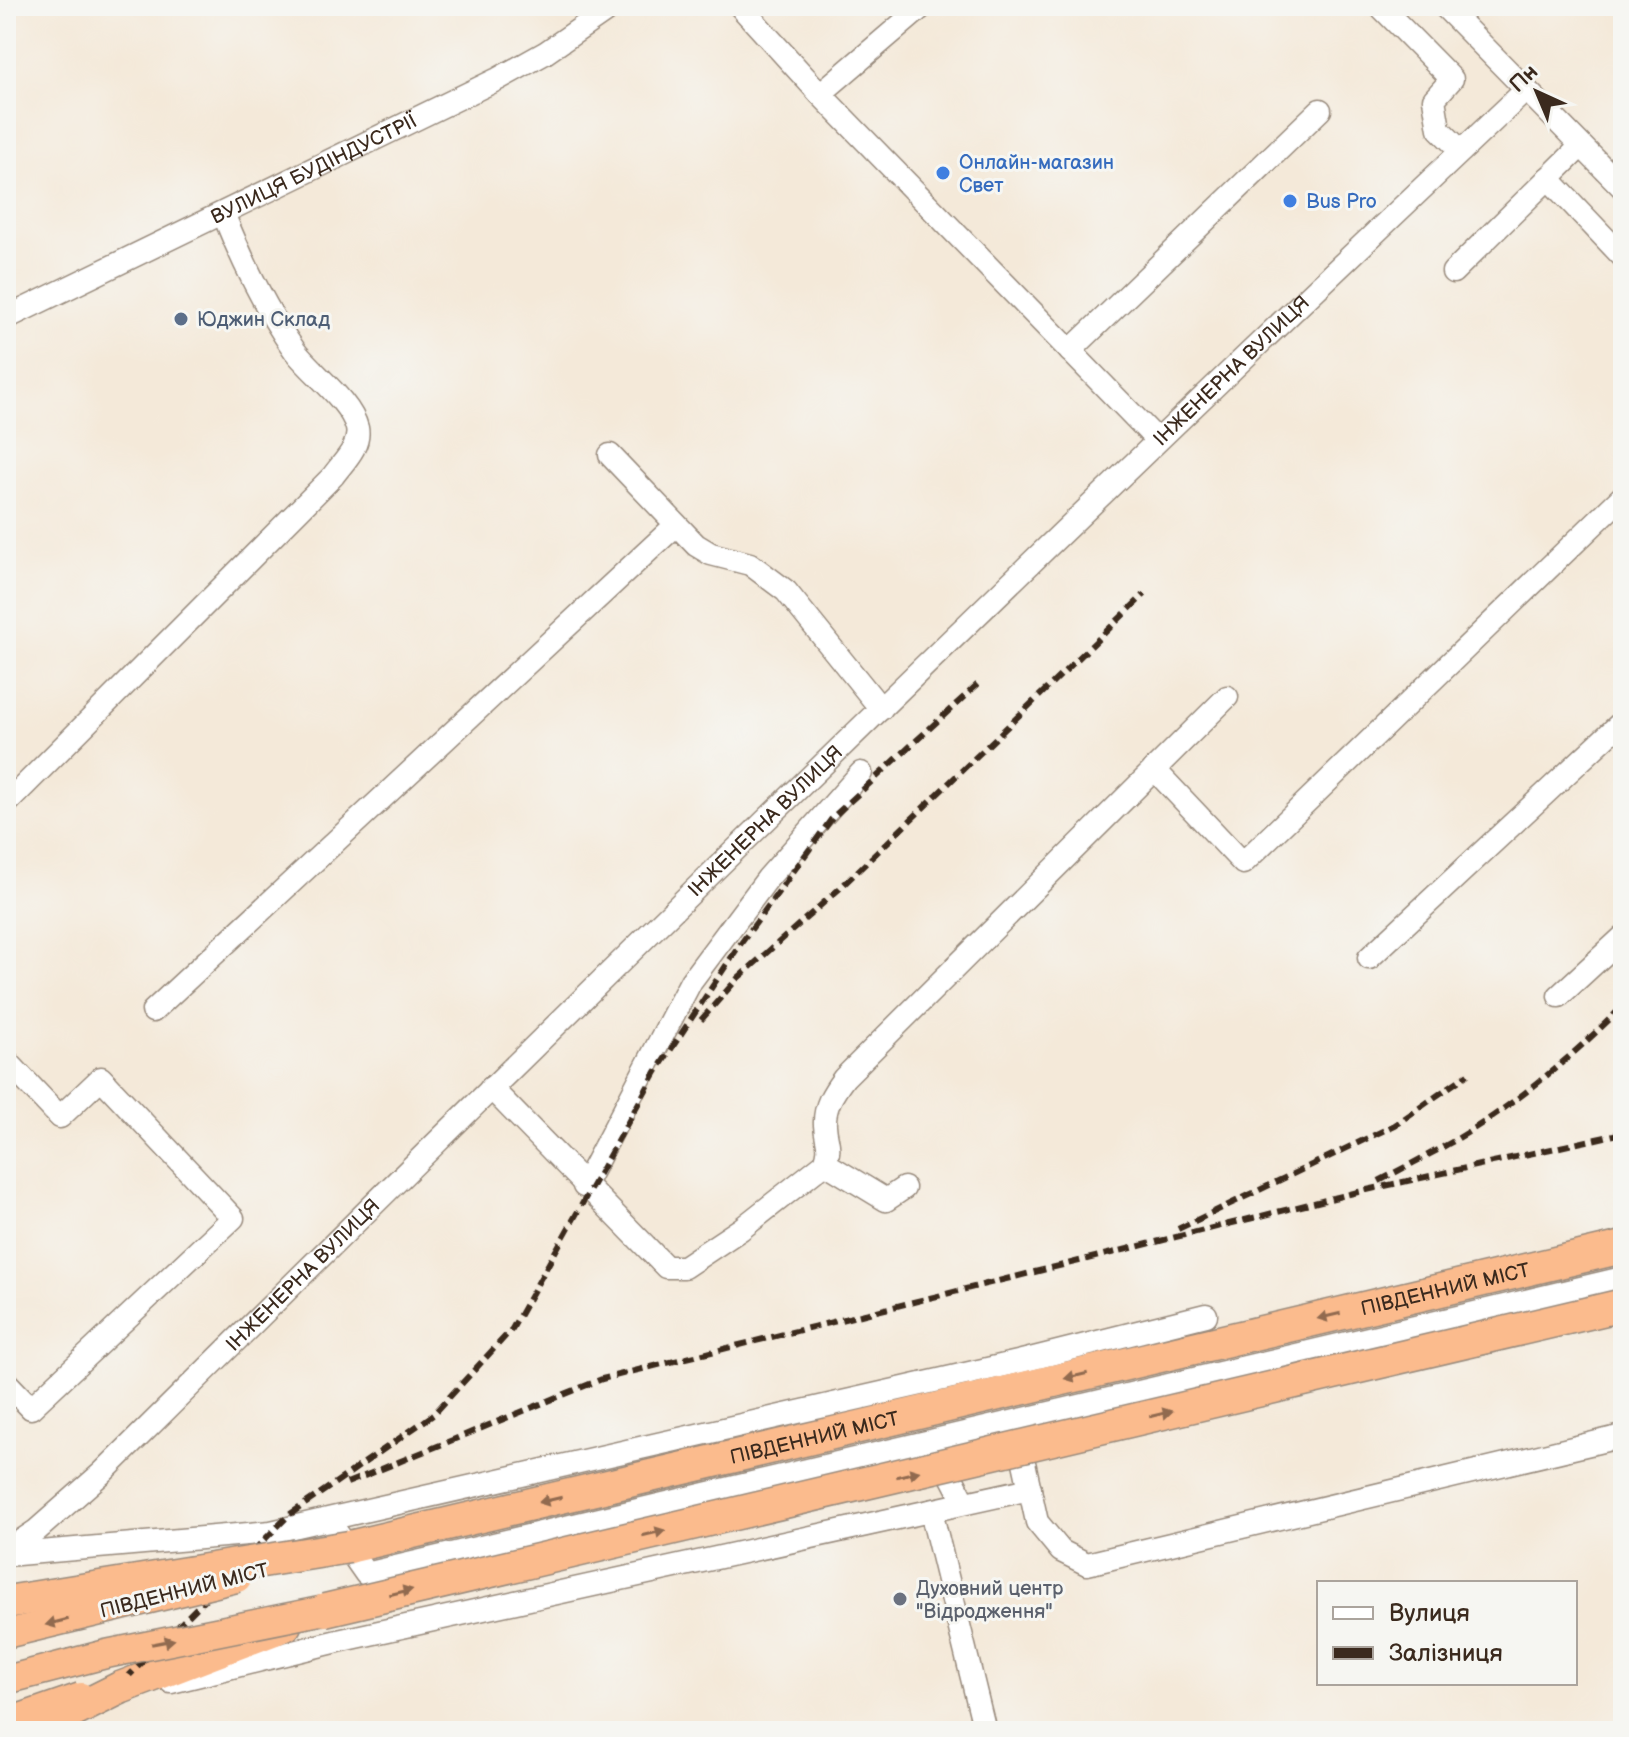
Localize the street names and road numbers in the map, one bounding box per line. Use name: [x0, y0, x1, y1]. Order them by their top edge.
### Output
street label: ВУЛИЦЯ БУДІНДУСТРІЇ: [207, 108, 421, 230]
street label: ІНЖЕНЕРНА ВУЛИЦЯ: [1149, 291, 1315, 451]
street label: ІНЖЕНЕРНА ВУЛИЦЯ: [683, 741, 848, 902]
street label: ІНЖЕНЕРНА ВУЛИЦЯ: [221, 1194, 385, 1356]
street label: ПІВДЕННИЙ МІСТ: [1358, 1258, 1532, 1321]
street label: ПІВДЕННИЙ МІСТ: [728, 1407, 902, 1470]
street label: ПІВДЕННИЙ МІСТ: [98, 1558, 271, 1624]

